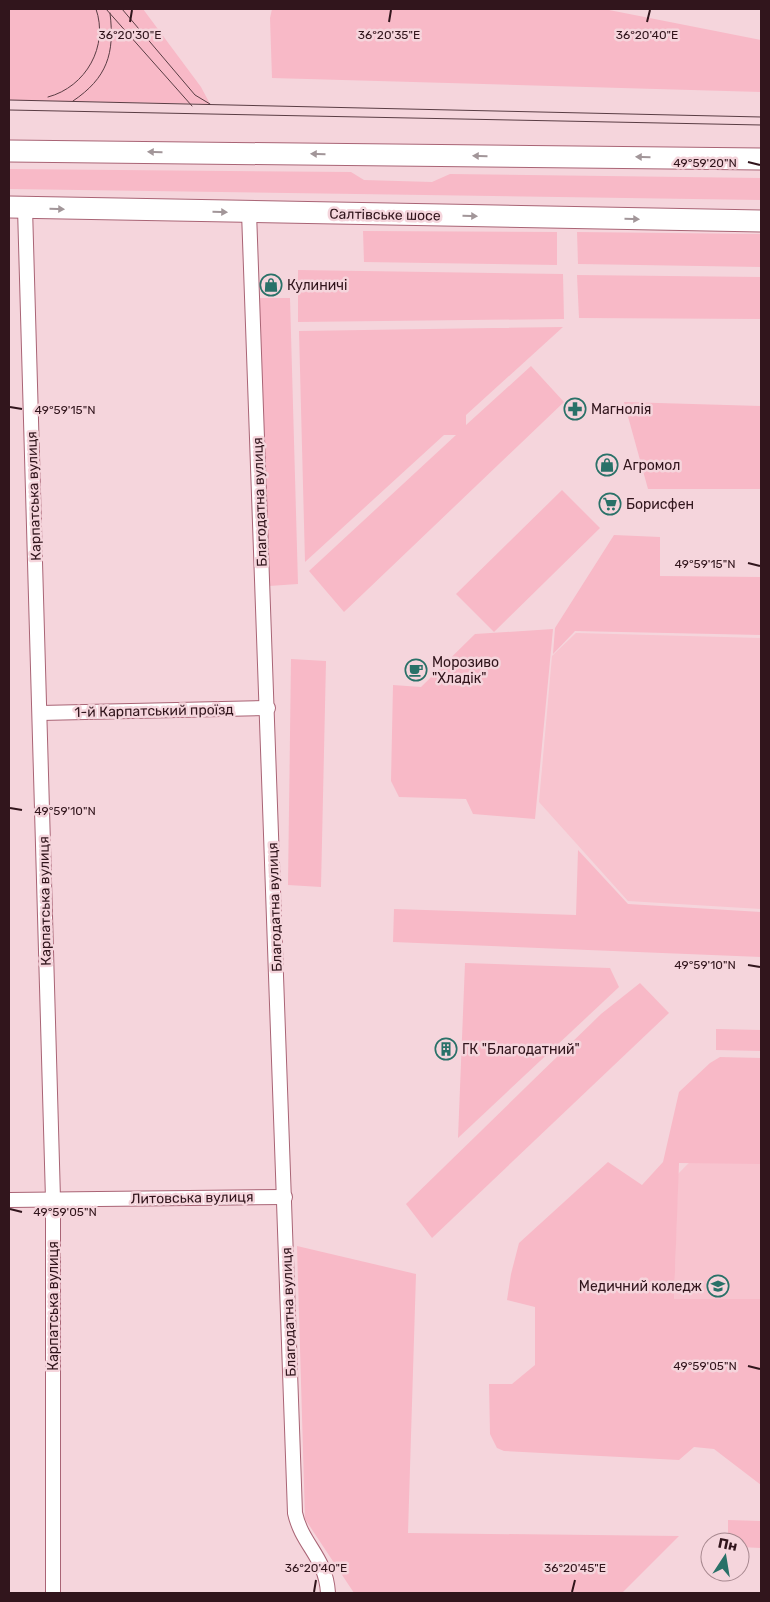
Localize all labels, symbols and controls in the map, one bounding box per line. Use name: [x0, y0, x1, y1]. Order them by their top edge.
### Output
text: 36°20'30"E: [99, 28, 161, 42]
text: 36°20'35"E: [358, 28, 420, 42]
text: 36°20'40"E: [616, 28, 678, 42]
one-way arrow: [147, 148, 163, 156]
one-way arrow: [309, 150, 325, 158]
one-way arrow: [472, 152, 488, 160]
one-way arrow: [634, 153, 650, 161]
text: 49°59'20"N: [673, 156, 737, 170]
one-way arrow: [50, 205, 66, 213]
street label: Салтівське шосе: [329, 206, 441, 224]
one-way arrow: [212, 208, 228, 216]
one-way arrow: [462, 212, 478, 220]
one-way arrow: [625, 215, 641, 223]
shop icon: Кулиничі: [259, 273, 283, 297]
place label: Кулиничі: [287, 277, 347, 294]
pharmacy icon: Магнолія: [563, 397, 587, 421]
place label: Магнолія: [591, 401, 651, 418]
text: 49°59'15"N: [34, 403, 96, 417]
street label: Карпатська вулиця: [23, 431, 45, 561]
street label: Благодатна вулиця: [249, 437, 271, 567]
shop icon: Агромол: [595, 453, 619, 477]
place label: Агромол: [623, 457, 680, 474]
supermarket icon: Борисфен: [598, 492, 622, 516]
place label: Борисфен: [626, 496, 694, 513]
text: 49°59'15"N: [674, 557, 736, 571]
place label: Морозиво "Хладік": [432, 654, 499, 687]
cafe icon: Морозиво "Хладік": [404, 658, 428, 682]
street label: 1-й Карпатський проїзд: [74, 701, 234, 721]
text: 49°59'10"N: [34, 804, 96, 818]
street label: Карпатська вулиця: [35, 836, 55, 966]
street label: Благодатна вулиця: [264, 842, 286, 972]
text: 49°59'10"N: [674, 958, 736, 972]
building icon: ГК "Благодатний": [434, 1037, 458, 1061]
place label: ГК "Благодатний": [462, 1041, 580, 1058]
street label: Литовська вулиця: [130, 1188, 254, 1208]
text: 49°59'05"N: [33, 1205, 97, 1219]
street label: Карпатська вулиця: [45, 1241, 62, 1371]
street label: Благодатна вулиця: [278, 1247, 300, 1377]
school or university icon: Медичний коледж: [706, 1274, 730, 1298]
place label: Медичний коледж: [579, 1278, 702, 1295]
text: 49°59'05"N: [673, 1359, 737, 1373]
north arrow: [700, 1532, 750, 1582]
text: Пн: [716, 1534, 739, 1555]
text: 36°20'40"E: [285, 1561, 347, 1575]
text: 36°20'45"E: [544, 1561, 606, 1575]

